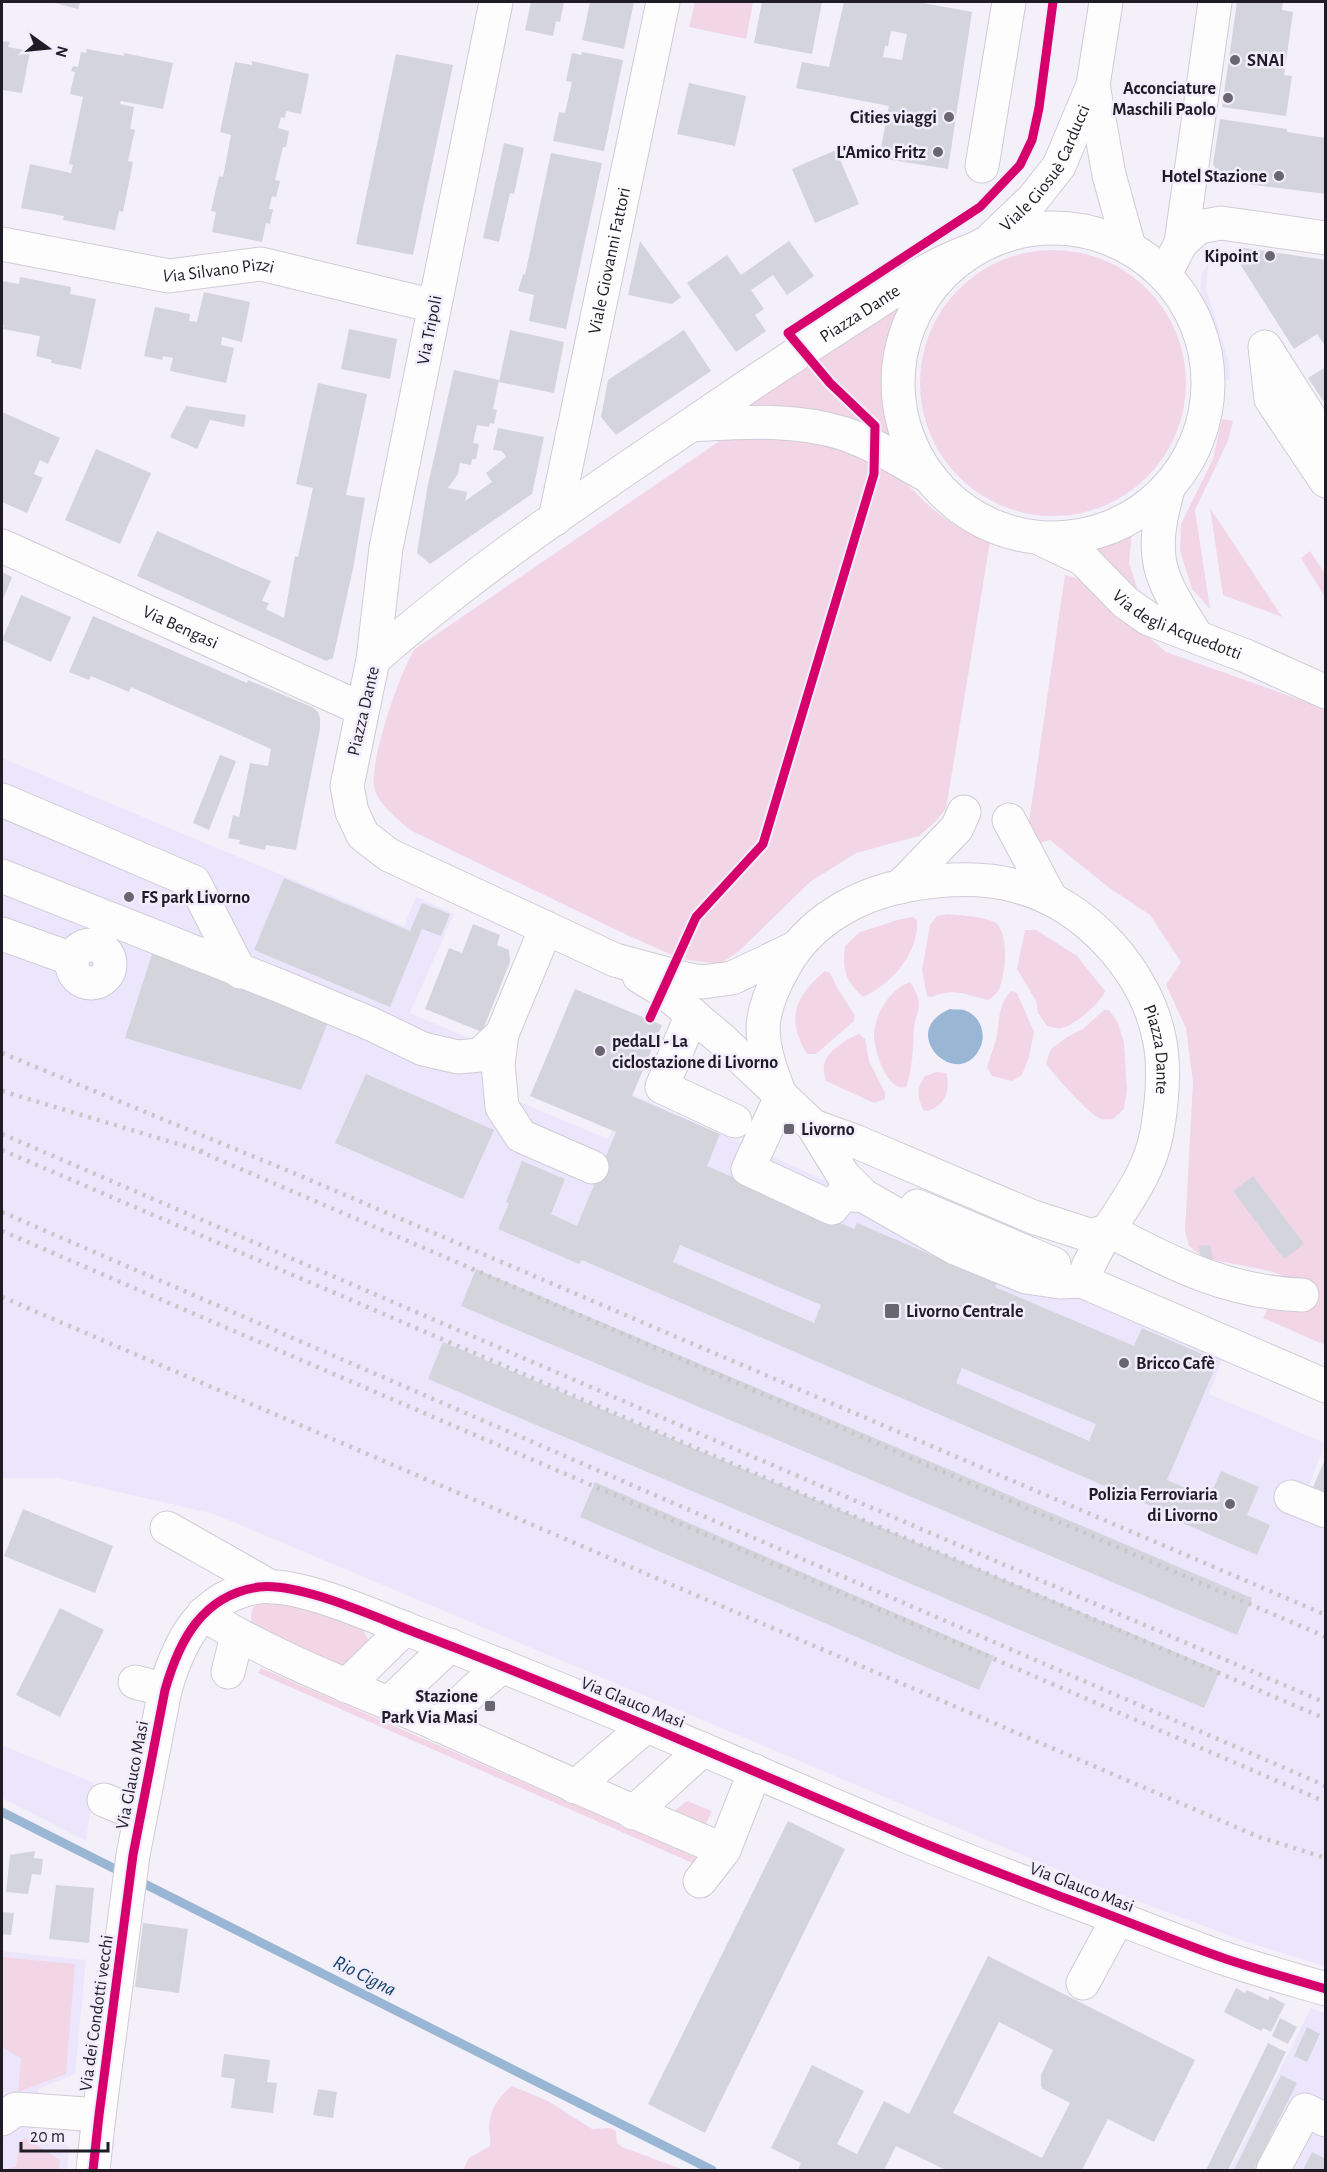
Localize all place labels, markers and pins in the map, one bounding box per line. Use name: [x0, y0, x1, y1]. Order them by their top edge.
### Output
place label: SNAI: [1247, 52, 1285, 70]
marker: SNAI: [1228, 53, 1242, 67]
place label: Acconciature Maschili Paolo: [1112, 80, 1216, 119]
marker: Acconciature Maschili Paolo: [1221, 91, 1235, 105]
place label: Cities viaggi: [850, 109, 937, 127]
marker: Cities viaggi: [942, 110, 956, 124]
place label: L'Amico Fritz: [836, 144, 926, 162]
marker: L'Amico Fritz: [931, 145, 945, 159]
place label: Hotel Stazione: [1161, 168, 1267, 186]
marker: Hotel Stazione: [1272, 169, 1286, 183]
place label: Kipoint: [1204, 248, 1258, 266]
marker: Kipoint: [1263, 249, 1277, 263]
place label: FS park Livorno: [141, 889, 250, 907]
marker: FS park Livorno: [122, 890, 136, 904]
place label: pedaLI - La ciclostazione di Livorno: [612, 1033, 778, 1072]
marker: pedaLI - La ciclostazione di Livorno: [593, 1044, 607, 1058]
place label: Livorno: [801, 1121, 855, 1139]
marker: Livorno: [782, 1122, 796, 1136]
marker: Livorno Centrale: [883, 1302, 901, 1320]
place label: Livorno Centrale: [906, 1303, 1024, 1321]
place label: Bricco Cafè: [1136, 1355, 1215, 1373]
marker: Bricco Cafè: [1117, 1356, 1131, 1370]
place label: Polizia Ferroviaria di Livorno: [1088, 1486, 1218, 1525]
marker: Polizia Ferroviaria di Livorno: [1223, 1497, 1237, 1511]
place label: Stazione Park Via Masi: [381, 1688, 478, 1727]
marker: Stazione Park Via Masi: [483, 1699, 497, 1713]

